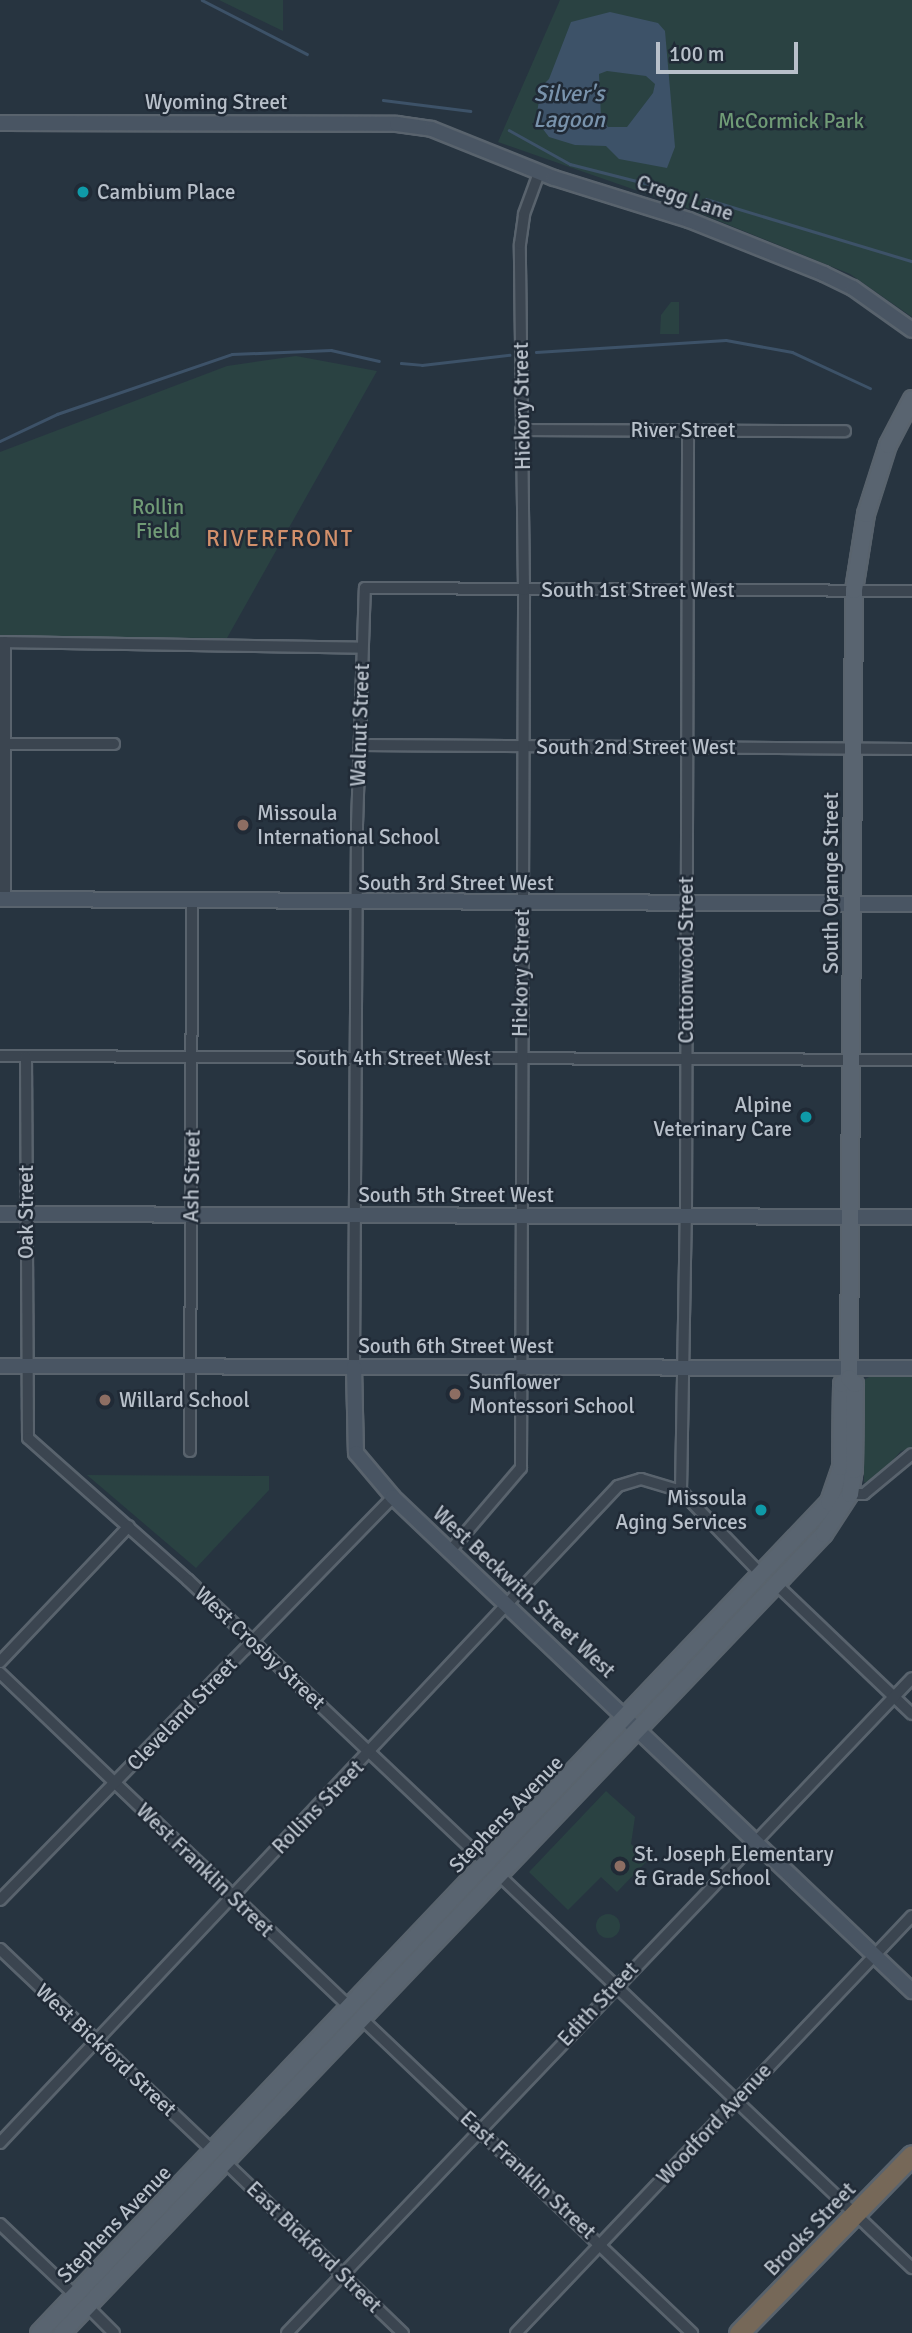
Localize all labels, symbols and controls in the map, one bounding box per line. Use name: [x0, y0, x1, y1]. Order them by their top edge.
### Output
scale bar: [660, 28, 802, 72]
text: 100 m: [669, 41, 724, 67]
water label: Silver's Lagoon: [533, 80, 605, 134]
street label: Wyoming Street: [145, 89, 287, 115]
park label: McCormick Park: [718, 108, 864, 134]
street label: Cregg Lane: [633, 170, 737, 226]
place label: Cambium Place: [97, 179, 236, 205]
marker: Cambium Place: [75, 184, 91, 200]
street label: Hickory Street: [508, 342, 536, 470]
street label: River Street: [631, 417, 735, 443]
park label: Rollin Field: [132, 494, 184, 544]
district label: RIVERFRONT: [207, 525, 353, 553]
street label: South 1st Street West: [541, 577, 735, 603]
street label: Walnut Street: [345, 663, 375, 787]
street label: South 2nd Street West: [536, 734, 736, 760]
street label: South Orange Street: [818, 792, 844, 974]
place label: Missoula International School: [257, 800, 440, 850]
marker: Missoula International School: [235, 817, 251, 833]
street label: South 3rd Street West: [358, 870, 554, 896]
street label: Cottonwood Street: [673, 876, 699, 1044]
street label: Hickory Street: [507, 909, 535, 1037]
street label: South 4th Street West: [295, 1045, 491, 1071]
place label: Alpine Veterinary Care: [653, 1092, 792, 1142]
marker: Alpine Veterinary Care: [798, 1109, 814, 1125]
street label: Ash Street: [179, 1129, 205, 1223]
street label: Oak Street: [13, 1165, 39, 1259]
street label: South 5th Street West: [358, 1182, 554, 1208]
street label: South 6th Street West: [358, 1333, 554, 1359]
place label: Sunflower Montessori School: [469, 1369, 635, 1419]
marker: Sunflower Montessori School: [447, 1386, 463, 1402]
place label: Willard School: [119, 1387, 250, 1413]
marker: Willard School: [97, 1392, 113, 1408]
place label: Missoula Aging Services: [615, 1485, 747, 1535]
street label: West Beckwith Street West: [428, 1501, 620, 1683]
marker: Missoula Aging Services: [753, 1502, 769, 1518]
street label: West Crosby Street: [190, 1581, 330, 1715]
street label: Cleveland Street: [122, 1652, 242, 1776]
street label: Stephens Avenue: [444, 1750, 568, 1878]
street label: Rollins Street: [267, 1755, 369, 1859]
street label: West Franklin Street: [131, 1798, 279, 1942]
place label: St. Joseph Elementary & Grade School: [634, 1841, 834, 1891]
marker: St. Joseph Elementary & Grade School: [612, 1858, 628, 1874]
street label: Edith Street: [552, 1956, 644, 2052]
street label: West Bickford Street: [30, 1978, 182, 2122]
street label: Woodford Avenue: [651, 2058, 777, 2190]
street label: East Franklin Street: [455, 2106, 601, 2244]
street label: Stephens Avenue: [52, 2160, 176, 2288]
street label: East Bickford Street: [241, 2176, 387, 2318]
street label: Brooks Street: [759, 2177, 861, 2281]

